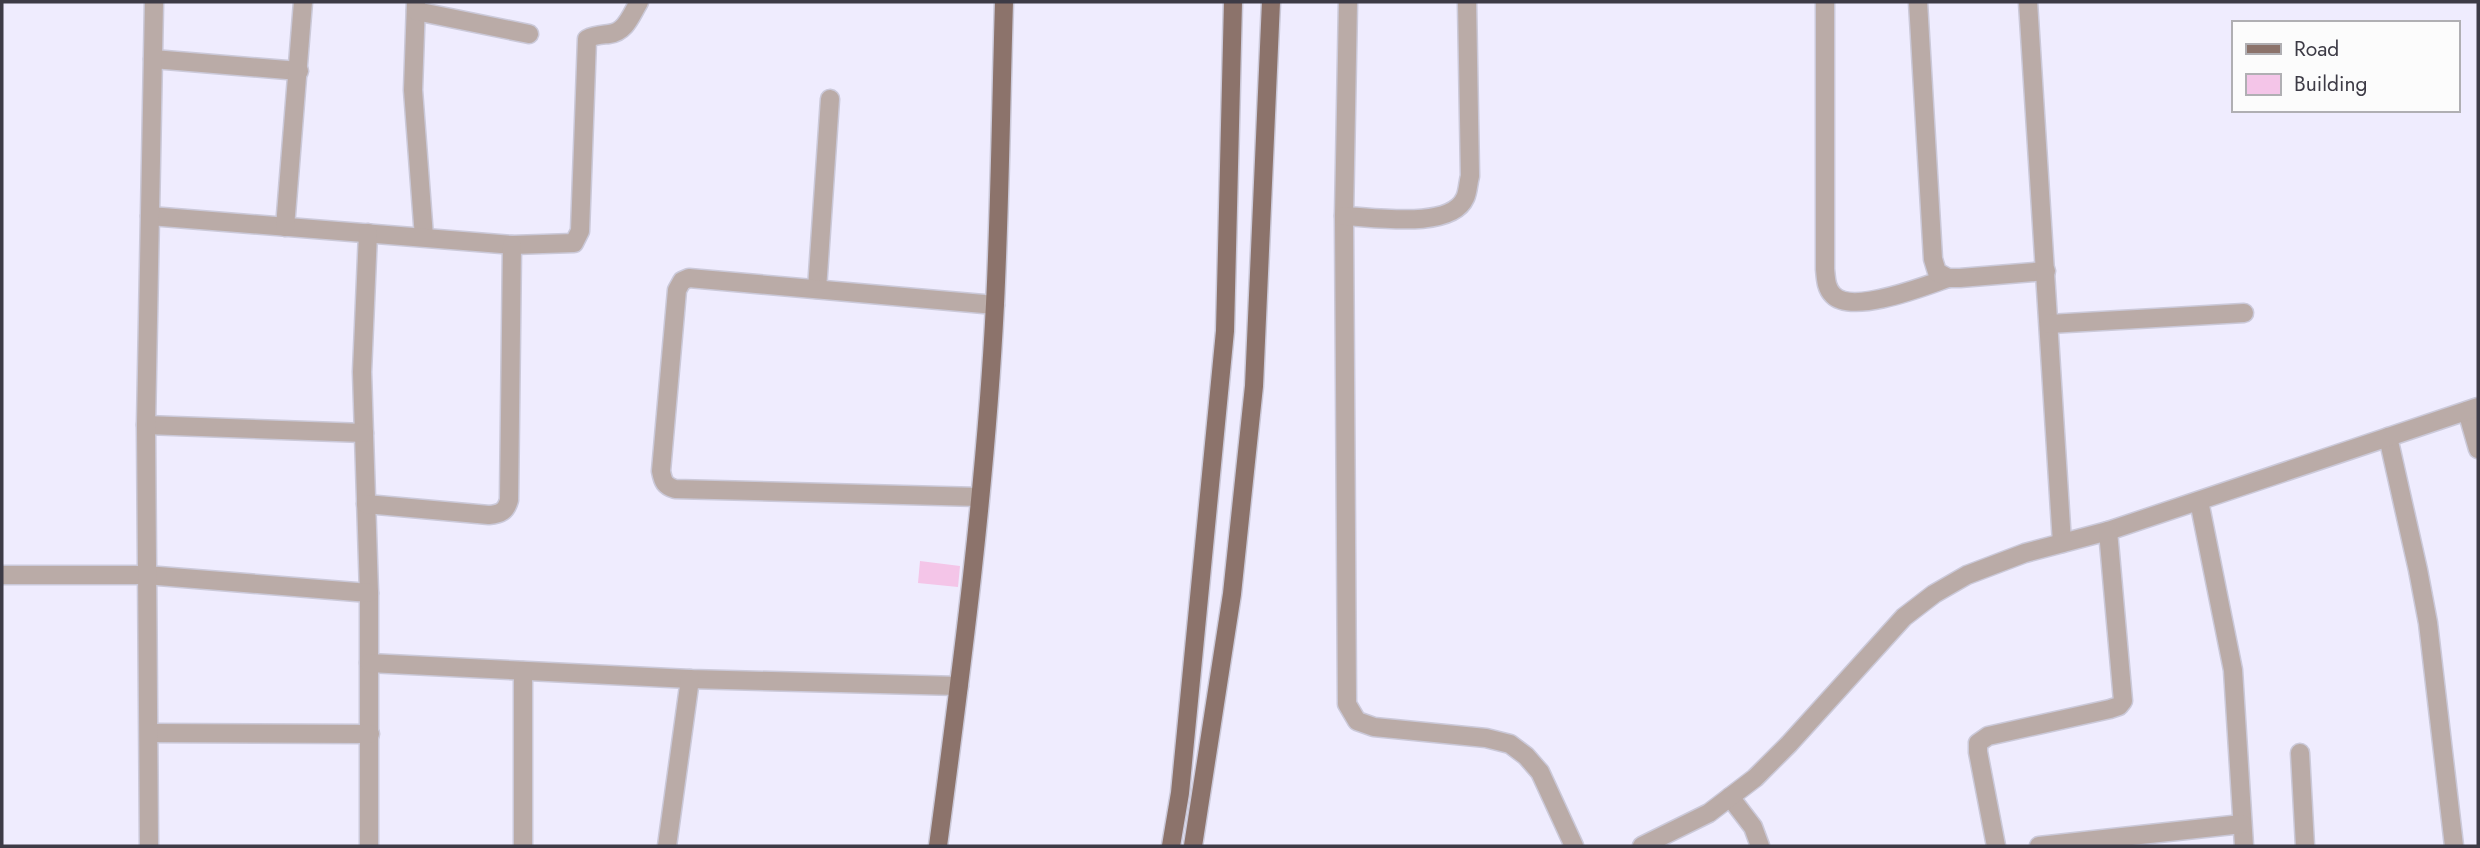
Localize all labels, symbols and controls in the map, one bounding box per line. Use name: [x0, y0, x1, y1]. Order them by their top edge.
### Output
legend: [2232, 21, 2459, 112]
text: Road: [2294, 34, 2339, 64]
text: Building: [2294, 69, 2367, 99]

